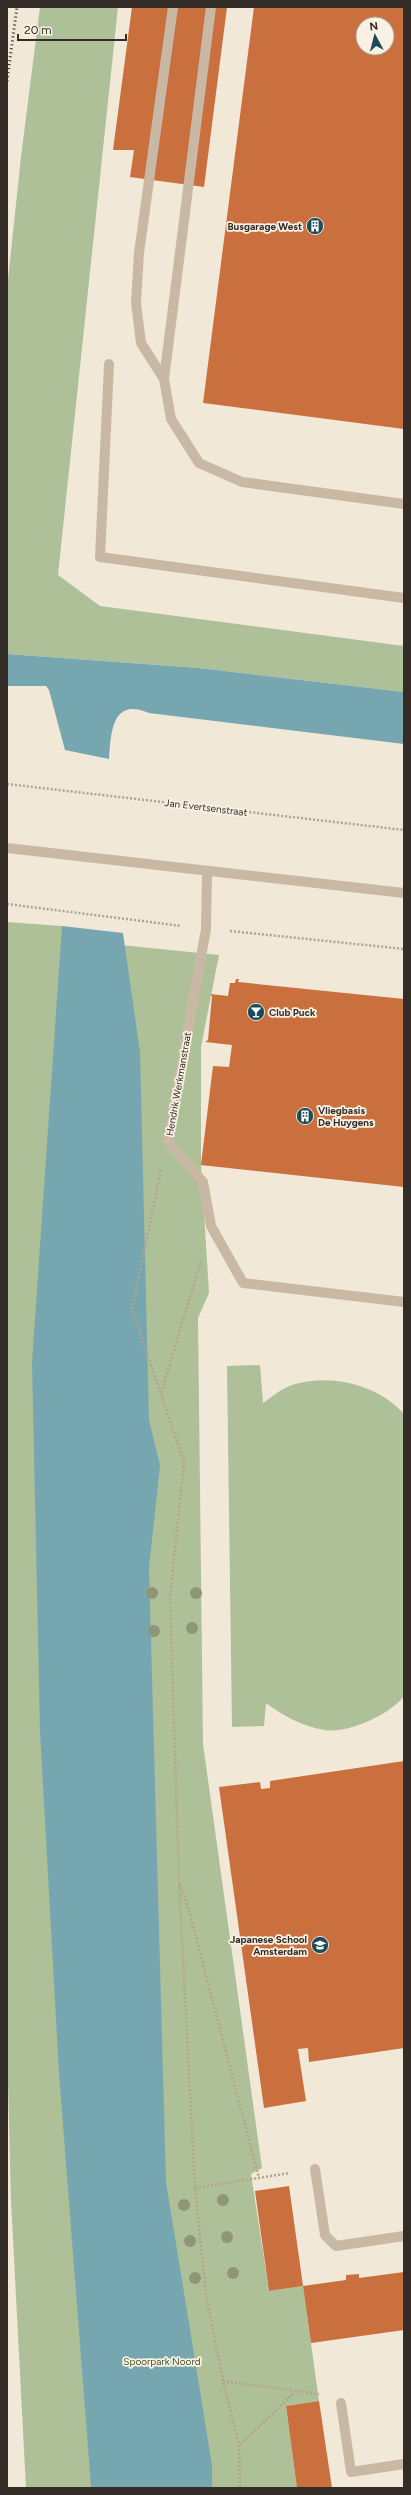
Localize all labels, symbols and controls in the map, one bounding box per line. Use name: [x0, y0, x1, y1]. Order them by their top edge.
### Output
scale bar: [18, 16, 126, 42]
north arrow: [355, 16, 395, 56]
text: N: [369, 20, 379, 34]
text: 20 m: [24, 23, 52, 37]
building icon: Busgarage West: [305, 216, 325, 236]
place label: Busgarage West: [228, 220, 302, 233]
street label: Jan Evertsenstraat: [164, 796, 248, 819]
bar icon: Club Puck: [246, 1002, 266, 1022]
place label: Club Puck: [269, 1006, 316, 1019]
street label: Hendrik Werkmanstraat: [163, 1031, 194, 1137]
place label: Vliegbasis De Huygens: [318, 1104, 374, 1129]
building icon: Vliegbasis De Huygens: [295, 1106, 315, 1126]
place label: Japanese School Amsterdam: [230, 1933, 307, 1958]
school or university icon: Japanese School Amsterdam: [310, 1935, 330, 1955]
park label: Spoorpark Noord: [123, 2355, 201, 2368]

